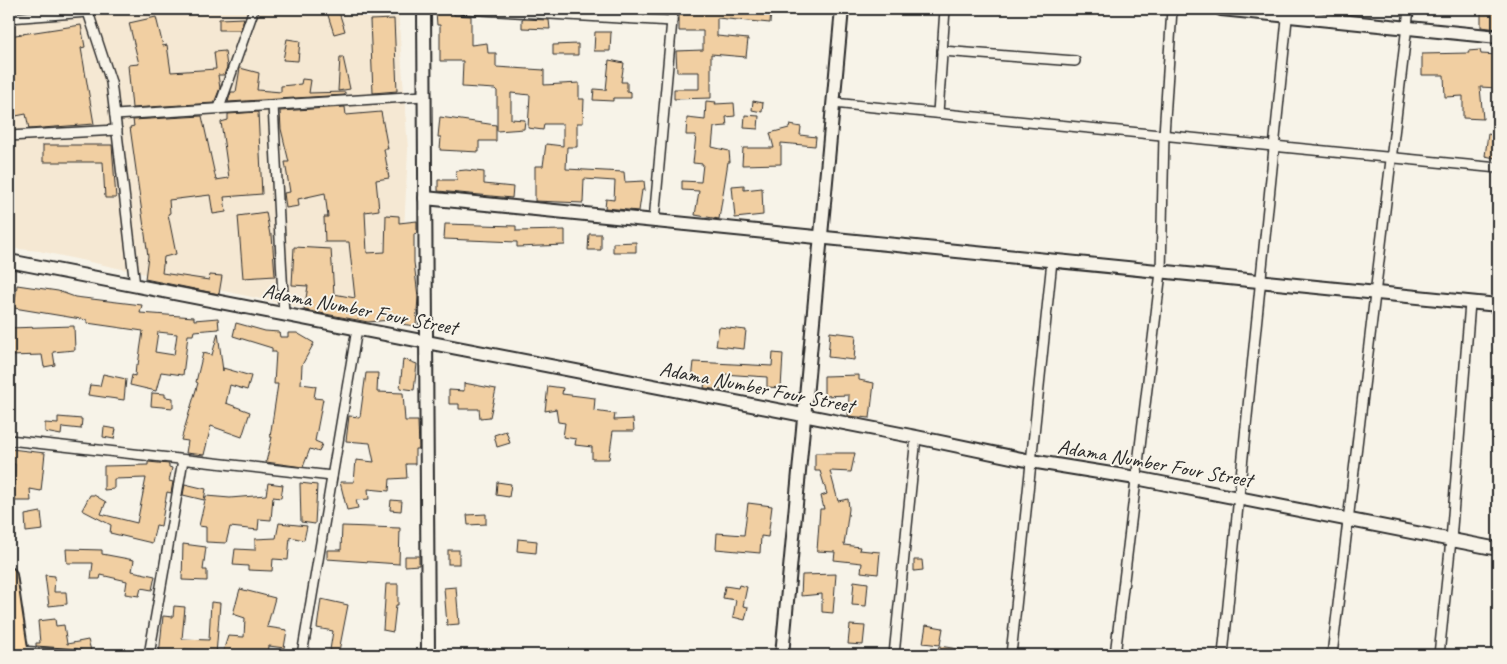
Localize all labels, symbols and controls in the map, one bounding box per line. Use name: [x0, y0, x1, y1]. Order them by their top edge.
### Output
street label: Adama Number Four Street: [261, 277, 462, 341]
street label: Adama Number Four Street: [658, 355, 859, 419]
street label: Adama Number Four Street: [1056, 433, 1257, 493]

